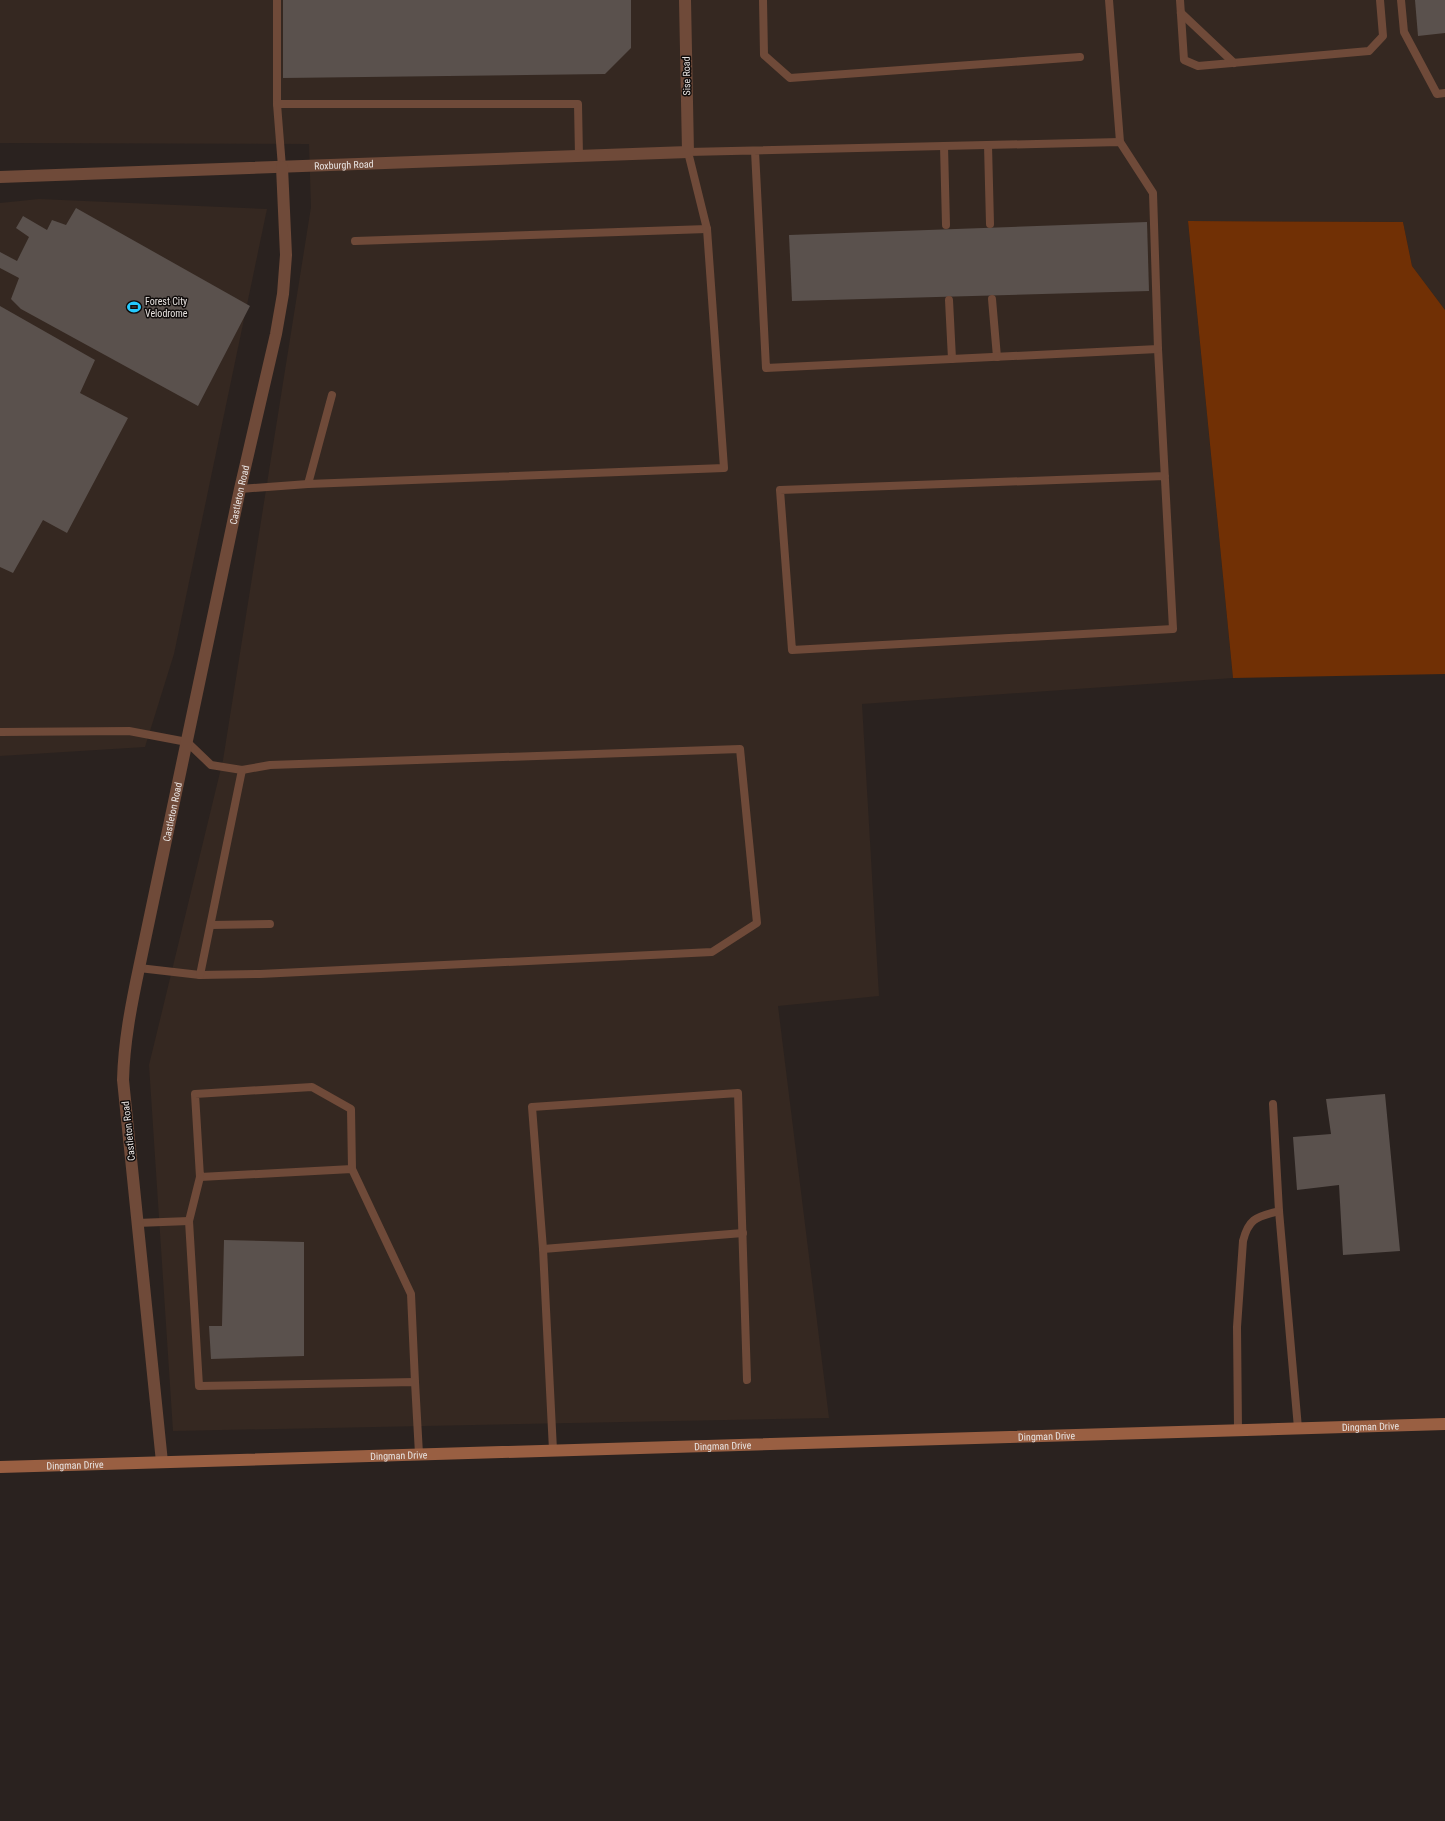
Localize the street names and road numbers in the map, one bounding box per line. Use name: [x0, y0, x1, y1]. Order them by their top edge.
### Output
street label: Sise Road: [681, 56, 692, 96]
street label: Roxburgh Road: [314, 158, 374, 172]
street label: Castleton Road: [228, 464, 251, 525]
street label: Castleton Road: [161, 781, 184, 842]
street label: Castleton Road: [120, 1100, 137, 1161]
street label: Dingman Drive: [1342, 1420, 1399, 1433]
street label: Dingman Drive: [1018, 1430, 1076, 1443]
street label: Dingman Drive: [694, 1440, 752, 1452]
street label: Dingman Drive: [370, 1449, 428, 1462]
street label: Dingman Drive: [46, 1459, 104, 1472]

